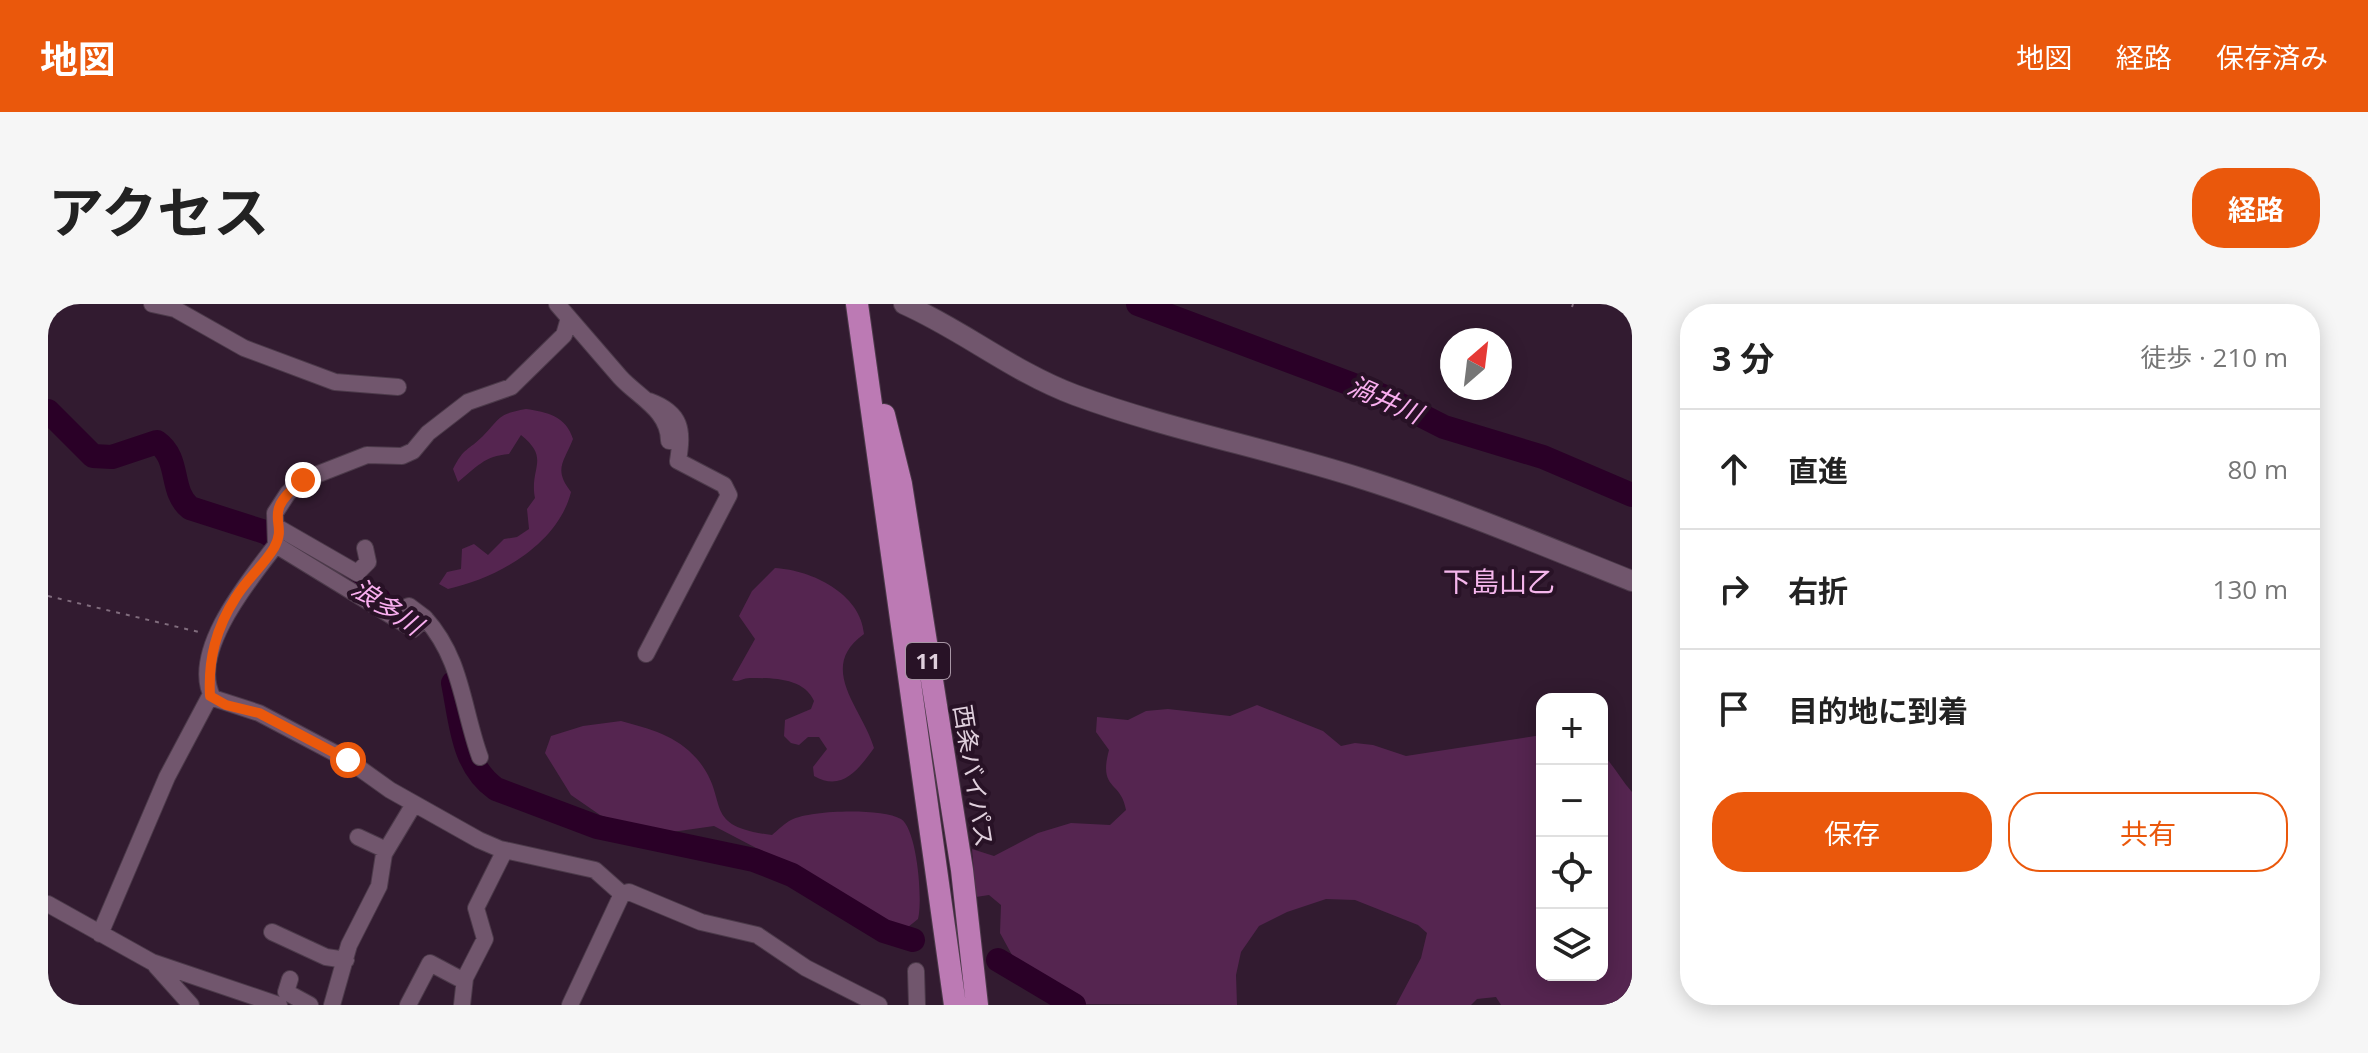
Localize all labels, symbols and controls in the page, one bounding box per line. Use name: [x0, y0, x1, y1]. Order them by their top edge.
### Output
text: 地図: [40, 32, 116, 84]
text: 地図: [2016, 38, 2072, 76]
text: 経路: [2116, 38, 2172, 76]
text: 保存済み: [2216, 38, 2328, 76]
button: 経路: [2192, 168, 2320, 248]
text: アクセス: [48, 173, 269, 249]
north arrow: [1440, 328, 1512, 400]
text: 3 分: [1712, 335, 1774, 381]
text: 徒歩 · 210 m: [2140, 339, 2288, 375]
water label: 渦井川: [1342, 367, 1431, 433]
icon: ahead: [1712, 447, 1756, 491]
text: 直進: [1788, 450, 1848, 491]
text: 80 m: [2227, 451, 2288, 487]
route end: [285, 462, 321, 498]
district label: 下島山乙: [1443, 562, 1555, 600]
icon: right: [1712, 567, 1756, 611]
water label: 浪多川: [345, 569, 432, 645]
text: 右折: [1788, 570, 1848, 611]
text: 130 m: [2213, 571, 2288, 607]
road number: 11: [906, 643, 950, 679]
icon: arrive: [1712, 687, 1756, 731]
text: 目的地に到着: [1788, 690, 1968, 731]
map controls: [1536, 693, 1608, 981]
button: +: [1536, 693, 1608, 765]
street label: 西条バイパス: [947, 702, 1002, 849]
route start: [330, 742, 366, 778]
button: −: [1536, 765, 1608, 837]
button: 保存: [1712, 792, 1992, 872]
button: 共有: [2008, 792, 2288, 872]
button: locate: [1536, 837, 1608, 909]
button: layers: [1536, 909, 1608, 981]

